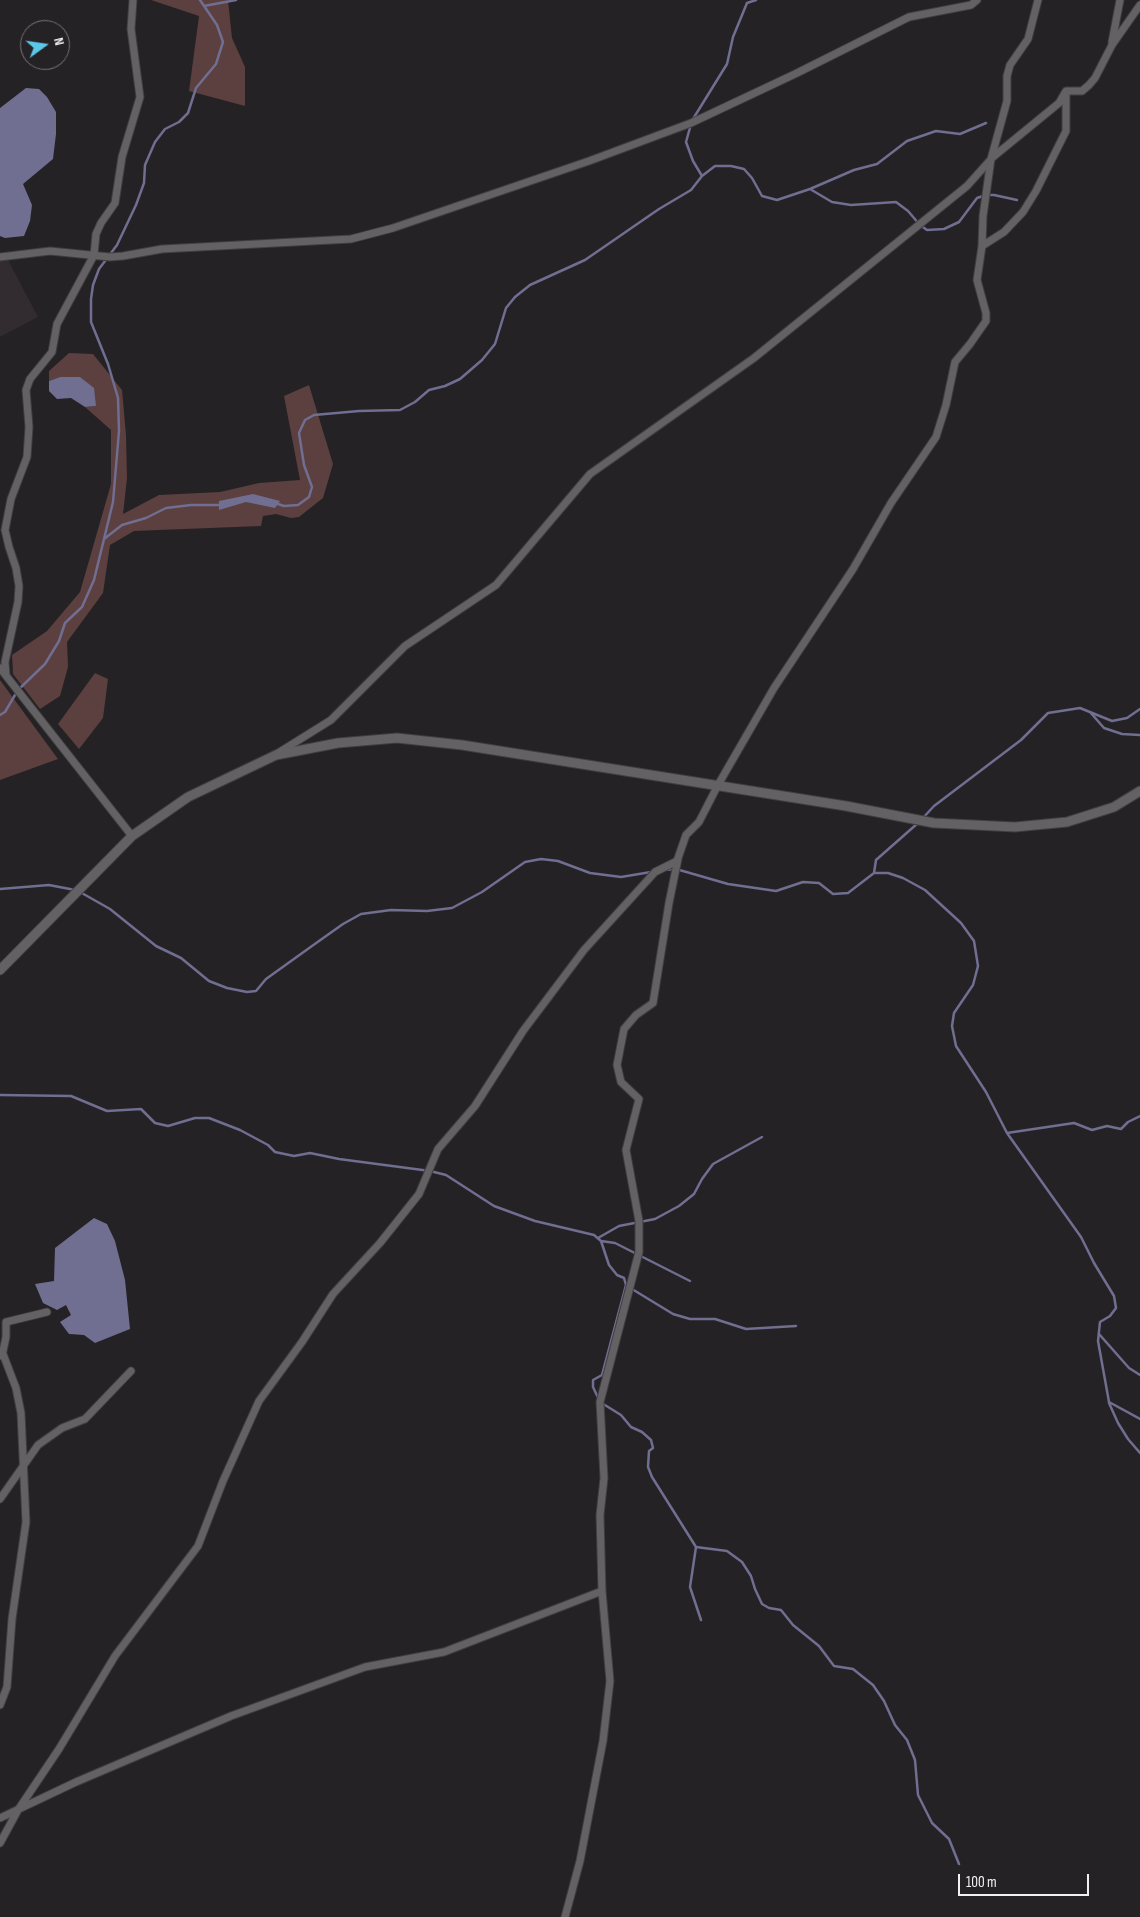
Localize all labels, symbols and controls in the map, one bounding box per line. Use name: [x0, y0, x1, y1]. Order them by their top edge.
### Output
north arrow: [20, 20, 70, 70]
text: N: [50, 36, 68, 47]
scale bar: [960, 1864, 1091, 1896]
text: 100 m: [966, 1873, 997, 1892]

